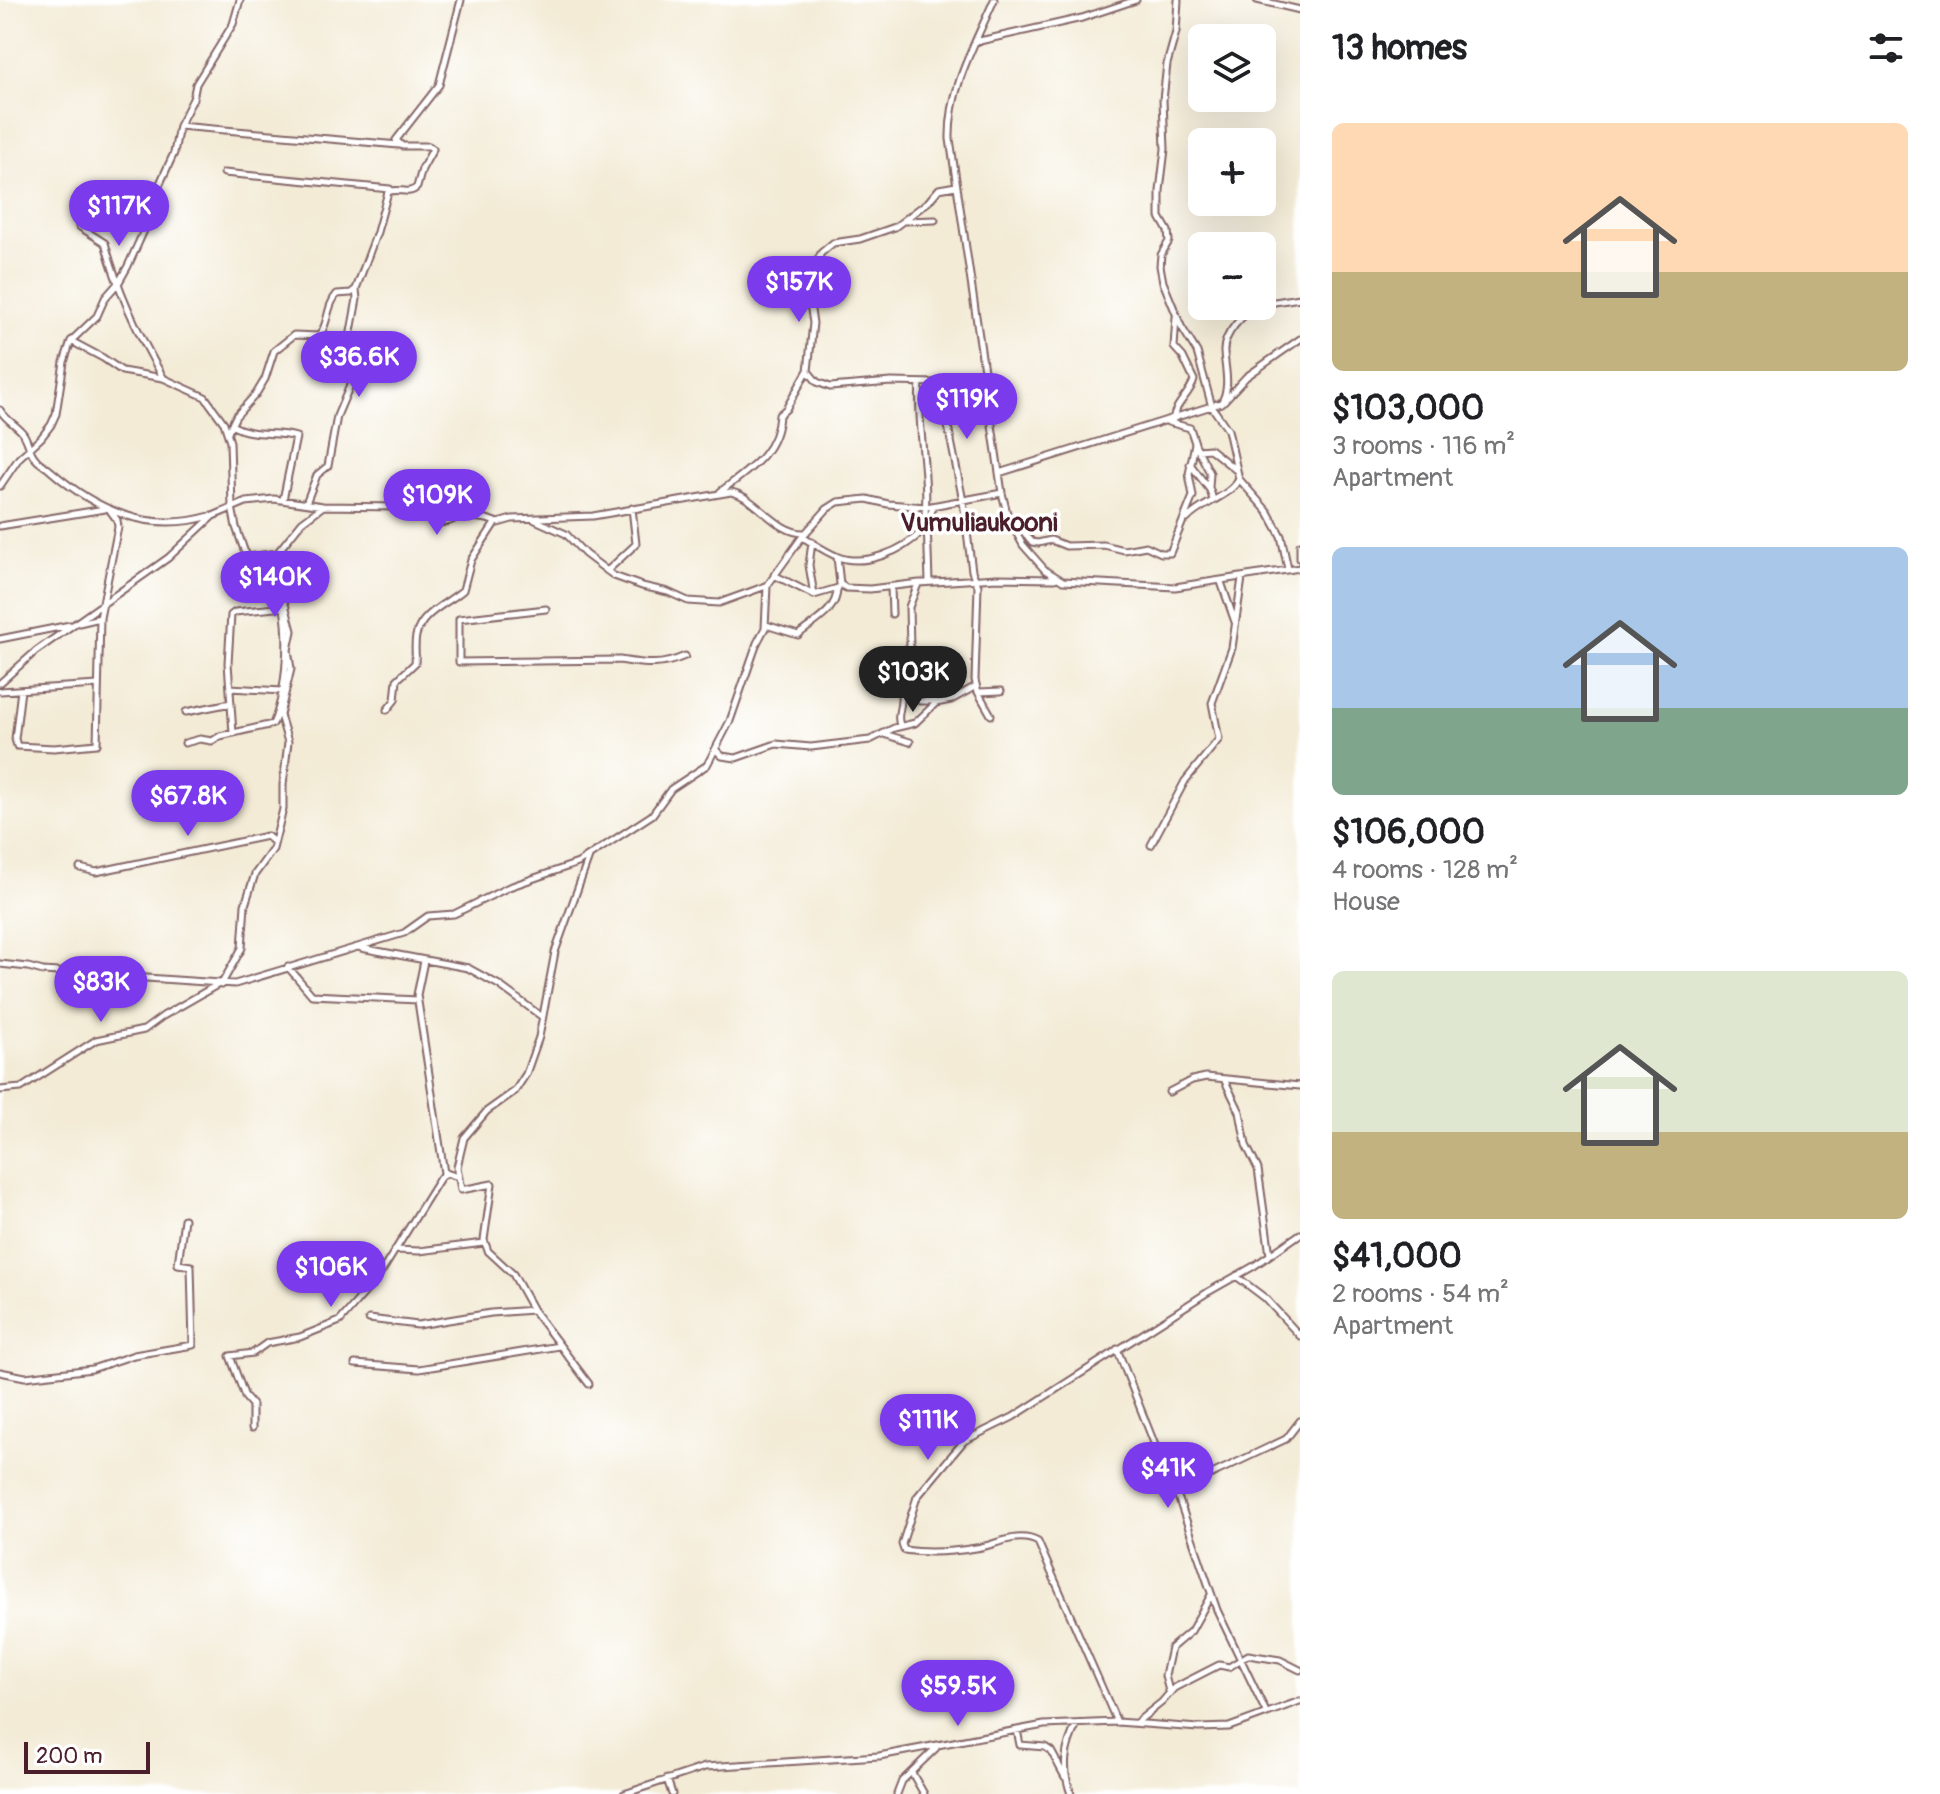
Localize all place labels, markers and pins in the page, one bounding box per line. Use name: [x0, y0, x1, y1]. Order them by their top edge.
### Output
pin: $117K: [63, 180, 175, 248]
pin: $157K: [743, 256, 855, 324]
pin: $36.6K: [294, 331, 424, 399]
pin: $119K: [911, 373, 1023, 441]
pin: $109K: [381, 469, 493, 537]
pin: $140K: [219, 551, 331, 619]
pin: $103K: [857, 646, 969, 714]
pin: $67.8K: [123, 770, 253, 838]
pin: $83K: [54, 956, 148, 1024]
pin: $106K: [275, 1241, 387, 1309]
pin: $111K: [872, 1394, 984, 1462]
pin: $41K: [1121, 1442, 1215, 1510]
pin: $59.5K: [893, 1660, 1023, 1728]

